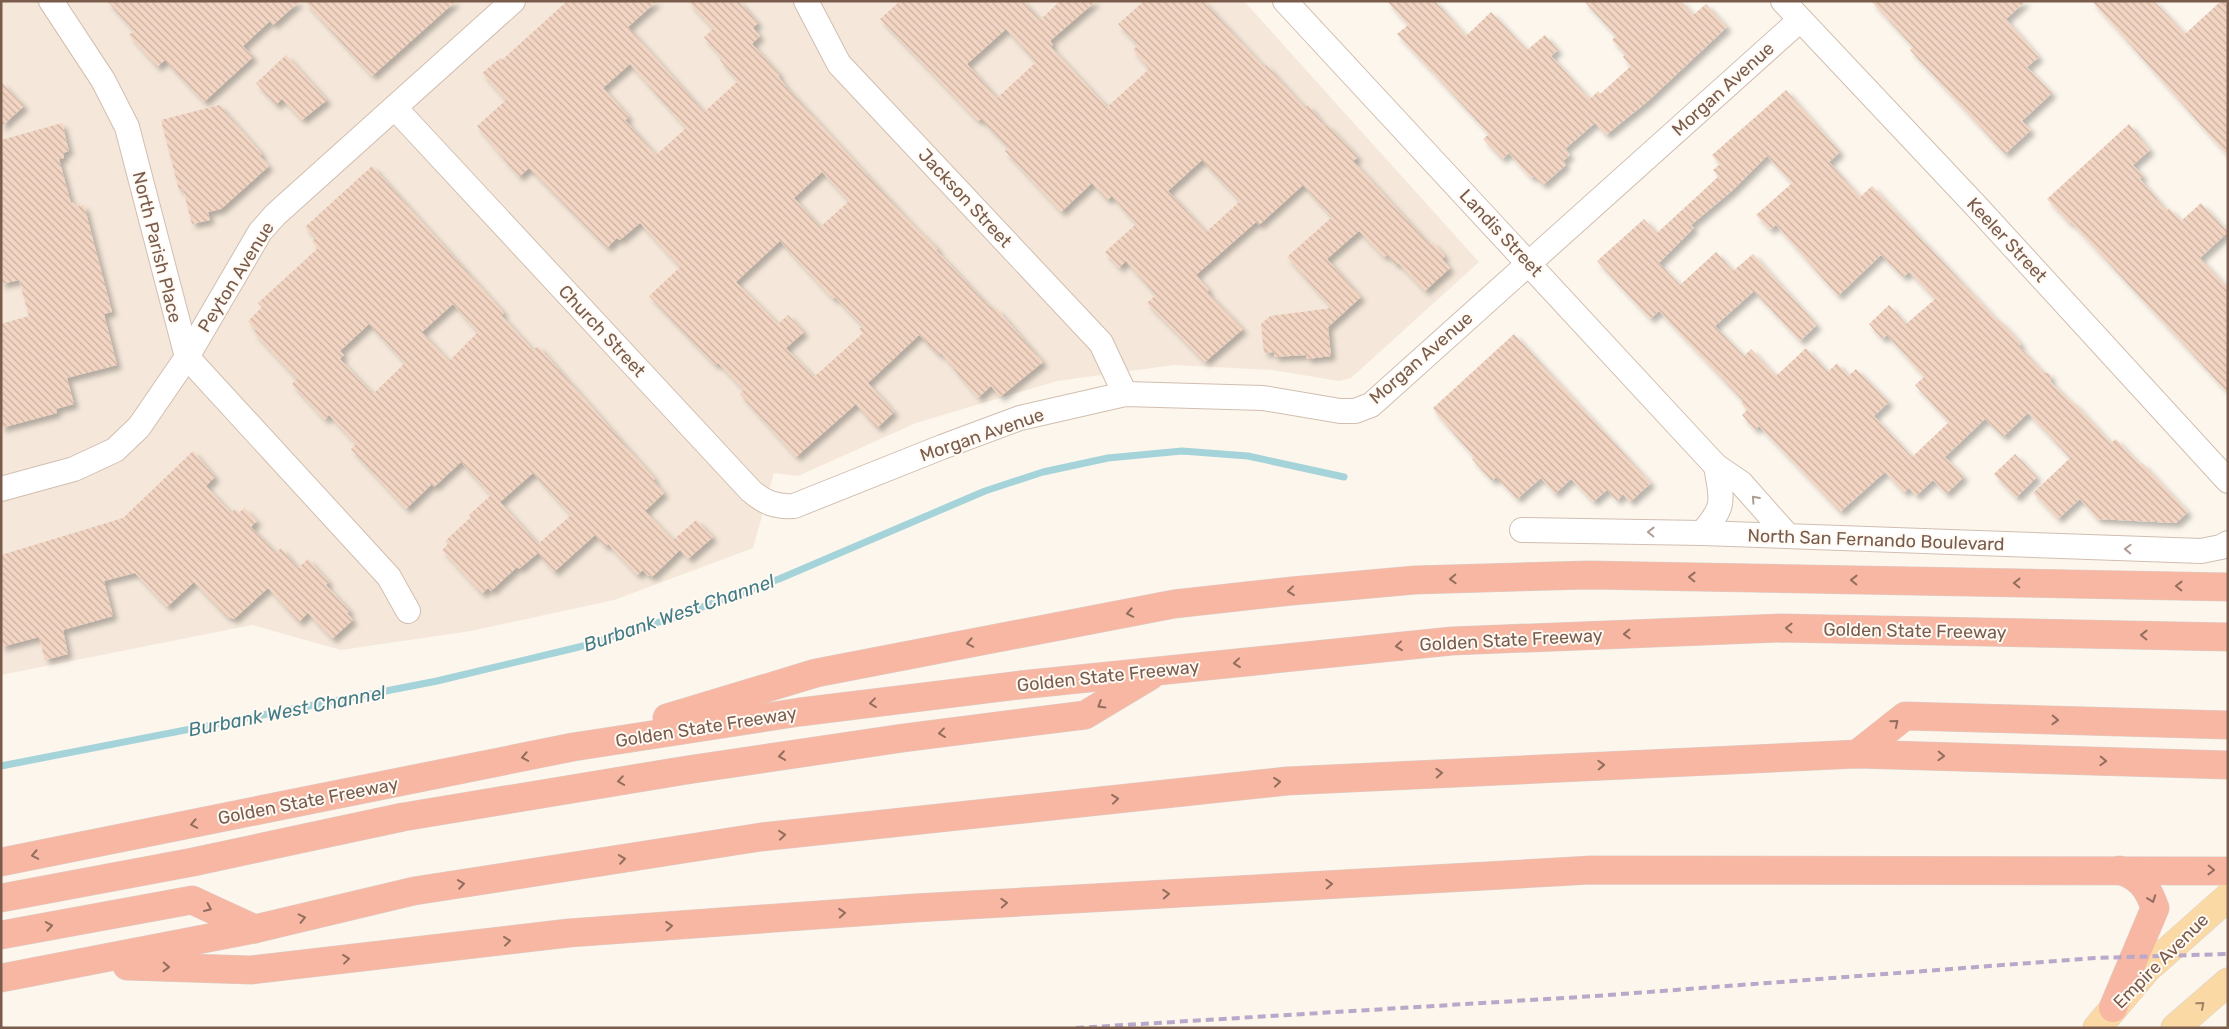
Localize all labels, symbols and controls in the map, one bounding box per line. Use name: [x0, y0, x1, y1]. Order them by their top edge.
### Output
street label: Morgan Avenue: [1667, 37, 1779, 141]
street label: Jackson Street: [914, 144, 1016, 252]
street label: North Parish Place: [128, 169, 186, 325]
street label: Landis Street: [1455, 185, 1547, 281]
street label: Keeler Street: [1962, 193, 2052, 287]
street label: Peyton Avenue: [193, 218, 279, 336]
street label: Church Street: [554, 280, 650, 382]
street label: Morgan Avenue: [1365, 307, 1477, 409]
street label: Morgan Avenue: [917, 403, 1047, 467]
one-way arrow: [1752, 496, 1761, 505]
street label: North San Fernando Boulevard: [1747, 525, 2005, 555]
one-way arrow: [1647, 527, 1654, 537]
one-way arrow: [2124, 544, 2132, 555]
water label: Burbank West Channel: [580, 569, 778, 657]
one-way arrow: [1687, 572, 1695, 582]
one-way arrow: [1449, 574, 1457, 585]
one-way arrow: [1850, 575, 1858, 585]
one-way arrow: [2012, 578, 2020, 589]
one-way arrow: [2175, 581, 2183, 592]
one-way arrow: [1287, 585, 1295, 596]
one-way arrow: [1125, 607, 1134, 617]
street label: Golden State Freeway: [1823, 618, 2007, 644]
one-way arrow: [1785, 623, 1792, 633]
street label: Golden State Freeway: [1419, 624, 1603, 656]
one-way arrow: [1622, 629, 1630, 639]
one-way arrow: [2140, 630, 2148, 640]
one-way arrow: [966, 638, 975, 648]
one-way arrow: [1395, 640, 1403, 651]
street label: Golden State Freeway: [1016, 655, 1200, 697]
one-way arrow: [1233, 657, 1241, 668]
water label: Burbank West Channel: [186, 681, 388, 741]
one-way arrow: [869, 697, 877, 708]
one-way arrow: [1098, 699, 1107, 709]
street label: Golden State Freeway: [614, 702, 798, 752]
one-way arrow: [2051, 714, 2059, 725]
one-way arrow: [1889, 721, 1898, 729]
one-way arrow: [938, 727, 946, 738]
one-way arrow: [777, 750, 785, 761]
one-way arrow: [521, 751, 529, 761]
one-way arrow: [1937, 751, 1945, 762]
one-way arrow: [2100, 756, 2108, 767]
one-way arrow: [1598, 760, 1606, 770]
one-way arrow: [1436, 768, 1443, 778]
street label: Golden State Freeway: [216, 773, 400, 829]
one-way arrow: [617, 775, 625, 785]
one-way arrow: [1273, 777, 1281, 788]
one-way arrow: [1111, 794, 1119, 805]
one-way arrow: [190, 818, 199, 828]
one-way arrow: [779, 830, 787, 841]
one-way arrow: [30, 849, 39, 860]
one-way arrow: [617, 854, 626, 864]
one-way arrow: [2207, 865, 2215, 876]
one-way arrow: [1325, 878, 1333, 889]
one-way arrow: [458, 879, 466, 890]
one-way arrow: [1163, 889, 1171, 900]
one-way arrow: [2146, 894, 2156, 903]
one-way arrow: [1000, 898, 1008, 909]
one-way arrow: [203, 901, 212, 912]
one-way arrow: [838, 908, 846, 919]
street label: Empire Avenue: [2109, 909, 2213, 1013]
one-way arrow: [298, 913, 307, 924]
one-way arrow: [665, 921, 673, 932]
one-way arrow: [45, 922, 54, 932]
one-way arrow: [503, 936, 511, 947]
one-way arrow: [342, 954, 350, 965]
one-way arrow: [163, 962, 171, 972]
one-way arrow: [2196, 1001, 2205, 1010]

